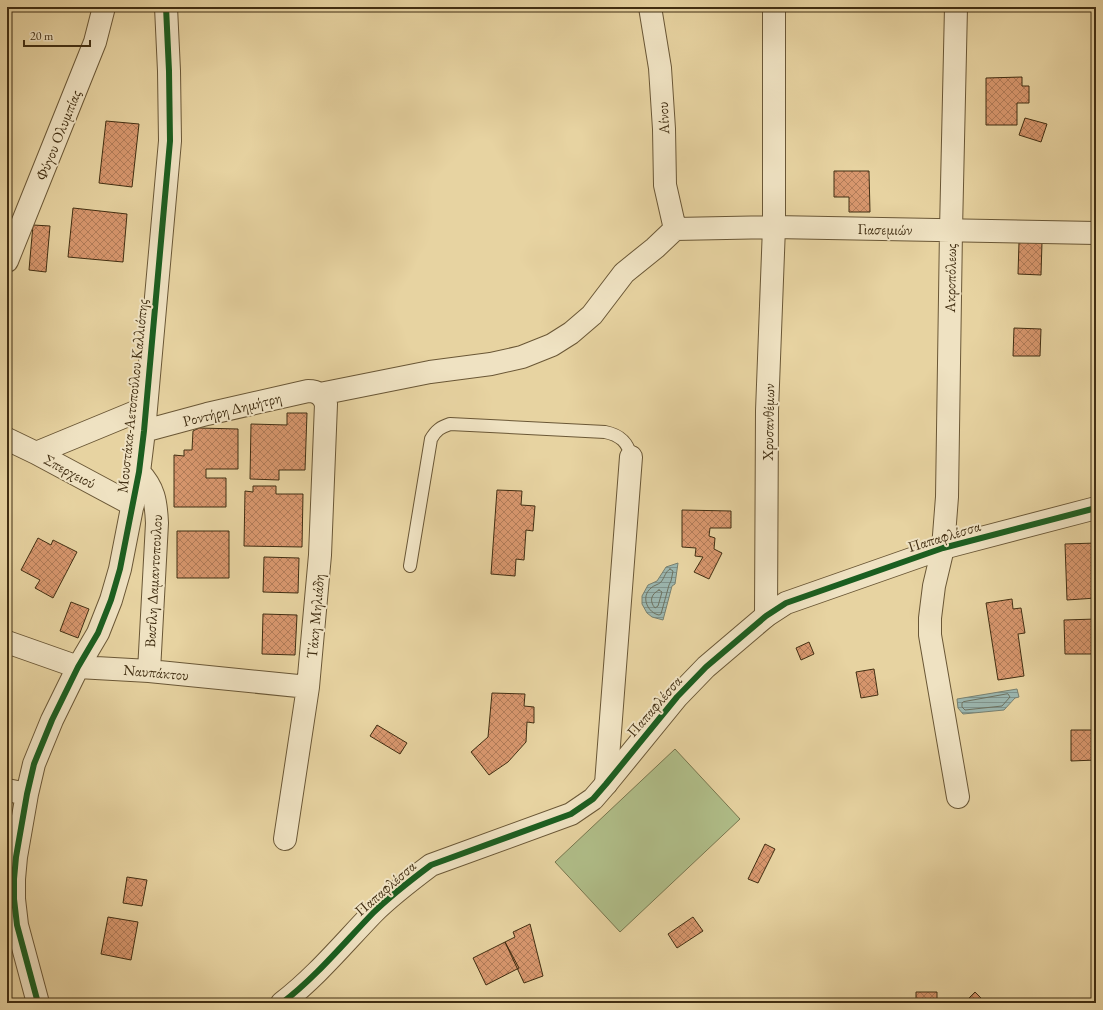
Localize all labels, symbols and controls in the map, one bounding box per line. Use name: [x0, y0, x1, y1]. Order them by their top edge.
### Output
scale bar: [24, 22, 90, 48]
text: 20 m: [30, 28, 54, 44]
street label: Φύγου Ολυμπίας: [31, 87, 85, 183]
street label: Αίνου: [653, 101, 673, 136]
street label: Γιασεμιών: [857, 219, 913, 239]
street label: Ακροπόλεως: [940, 243, 960, 314]
street label: Μουστάκα-Αετοπούλου Καλλιόπης: [112, 298, 152, 494]
street label: Χρυσανθέμων: [758, 383, 778, 462]
street label: Ροντήρη Δημήτρη: [181, 388, 283, 430]
street label: Σπερχειού: [41, 449, 99, 493]
street label: Βασίλη Δαμαντοπουλου: [140, 514, 166, 648]
street label: Παπαφλέσσα: [905, 516, 983, 556]
street label: Τάκη Μηλιάδη: [302, 573, 328, 659]
street label: Ναυπάκτου: [123, 660, 189, 684]
street label: Παπαφλέσσα: [622, 671, 686, 741]
street label: Παπαφλέσσα: [350, 856, 420, 920]

